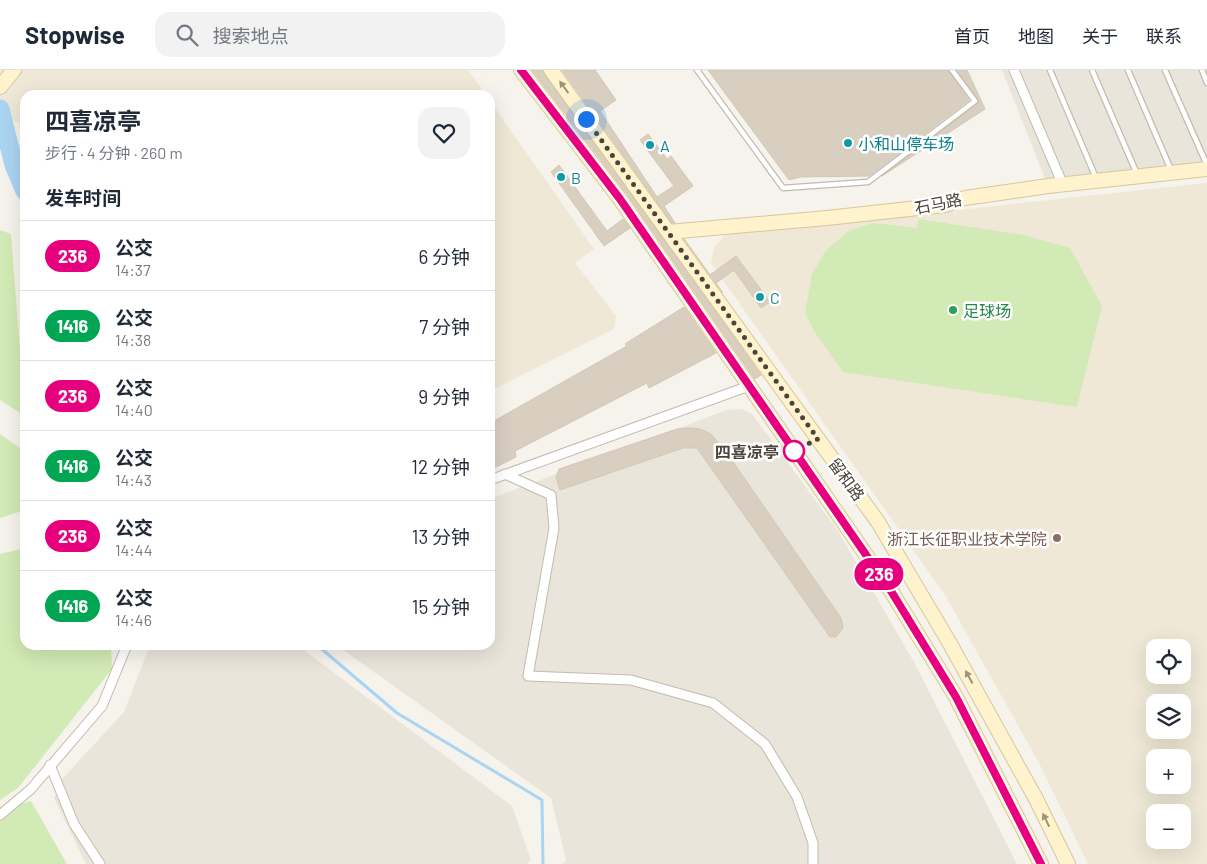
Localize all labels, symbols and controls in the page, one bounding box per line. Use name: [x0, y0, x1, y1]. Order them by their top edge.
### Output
search box: [155, 12, 505, 57]
text: Stopwise: [25, 20, 125, 49]
icon: search: [173, 21, 201, 49]
text: 搜索地点: [213, 24, 289, 47]
text: 首页: [954, 25, 990, 47]
text: 地图: [1018, 25, 1054, 47]
text: 关于: [1082, 25, 1118, 47]
text: 联系: [1146, 25, 1182, 47]
one-way arrow: [558, 81, 569, 94]
text: 四喜凉亭: [45, 106, 141, 135]
button: heart: [418, 107, 470, 159]
your location: [574, 107, 599, 132]
place label: 小和山停车场: [858, 134, 954, 153]
place label: A: [660, 136, 670, 155]
marker: 小和山停车场: [842, 137, 854, 149]
marker: A: [644, 139, 656, 151]
text: 步行 · 4 分钟 · 260 m: [45, 143, 183, 162]
place label: B: [571, 168, 581, 187]
marker: B: [555, 171, 567, 183]
text: 发车时间: [45, 186, 121, 209]
street label: 石马路: [913, 189, 963, 217]
text: 公交: [115, 236, 153, 259]
text: 236: [58, 245, 87, 267]
text: 6 分钟: [418, 245, 470, 268]
text: 14:37: [115, 260, 151, 279]
place label: C: [770, 288, 780, 307]
marker: C: [754, 291, 766, 303]
place label: 足球场: [963, 301, 1011, 320]
marker: 足球场: [947, 304, 959, 316]
text: 公交: [115, 306, 153, 329]
text: 1416: [57, 315, 88, 337]
text: 7 分钟: [419, 315, 470, 338]
text: 14:38: [115, 330, 151, 349]
text: 公交: [115, 376, 153, 399]
text: 236: [58, 385, 87, 407]
text: 9 分钟: [418, 385, 470, 408]
text: 14:40: [115, 400, 153, 419]
marker: 四喜凉亭: [783, 440, 805, 462]
place label: 四喜凉亭: [715, 442, 779, 461]
text: 公交: [115, 446, 153, 469]
street label: 留和路: [825, 454, 869, 504]
text: 1416: [57, 455, 88, 477]
text: 12 分钟: [411, 455, 470, 478]
text: 14:43: [115, 470, 152, 489]
text: 公交: [115, 516, 153, 539]
text: 236: [58, 525, 87, 547]
text: 13 分钟: [412, 525, 470, 548]
place label: 浙江长征职业技术学院: [887, 529, 1047, 548]
marker: 浙江长征职业技术学院: [1051, 532, 1063, 544]
text: 14:44: [115, 540, 152, 559]
line badge: 236: [850, 558, 908, 590]
text: 236: [864, 563, 894, 585]
text: 公交: [115, 586, 153, 609]
text: 1416: [57, 595, 88, 617]
text: 15 分钟: [412, 595, 470, 618]
text: 14:46: [115, 610, 152, 629]
map controls: [1146, 639, 1191, 849]
button: locate: [1146, 639, 1191, 684]
one-way arrow: [965, 670, 973, 685]
button: layers: [1146, 694, 1191, 739]
button: +: [1146, 749, 1191, 794]
button: −: [1146, 804, 1191, 849]
one-way arrow: [1042, 813, 1050, 827]

